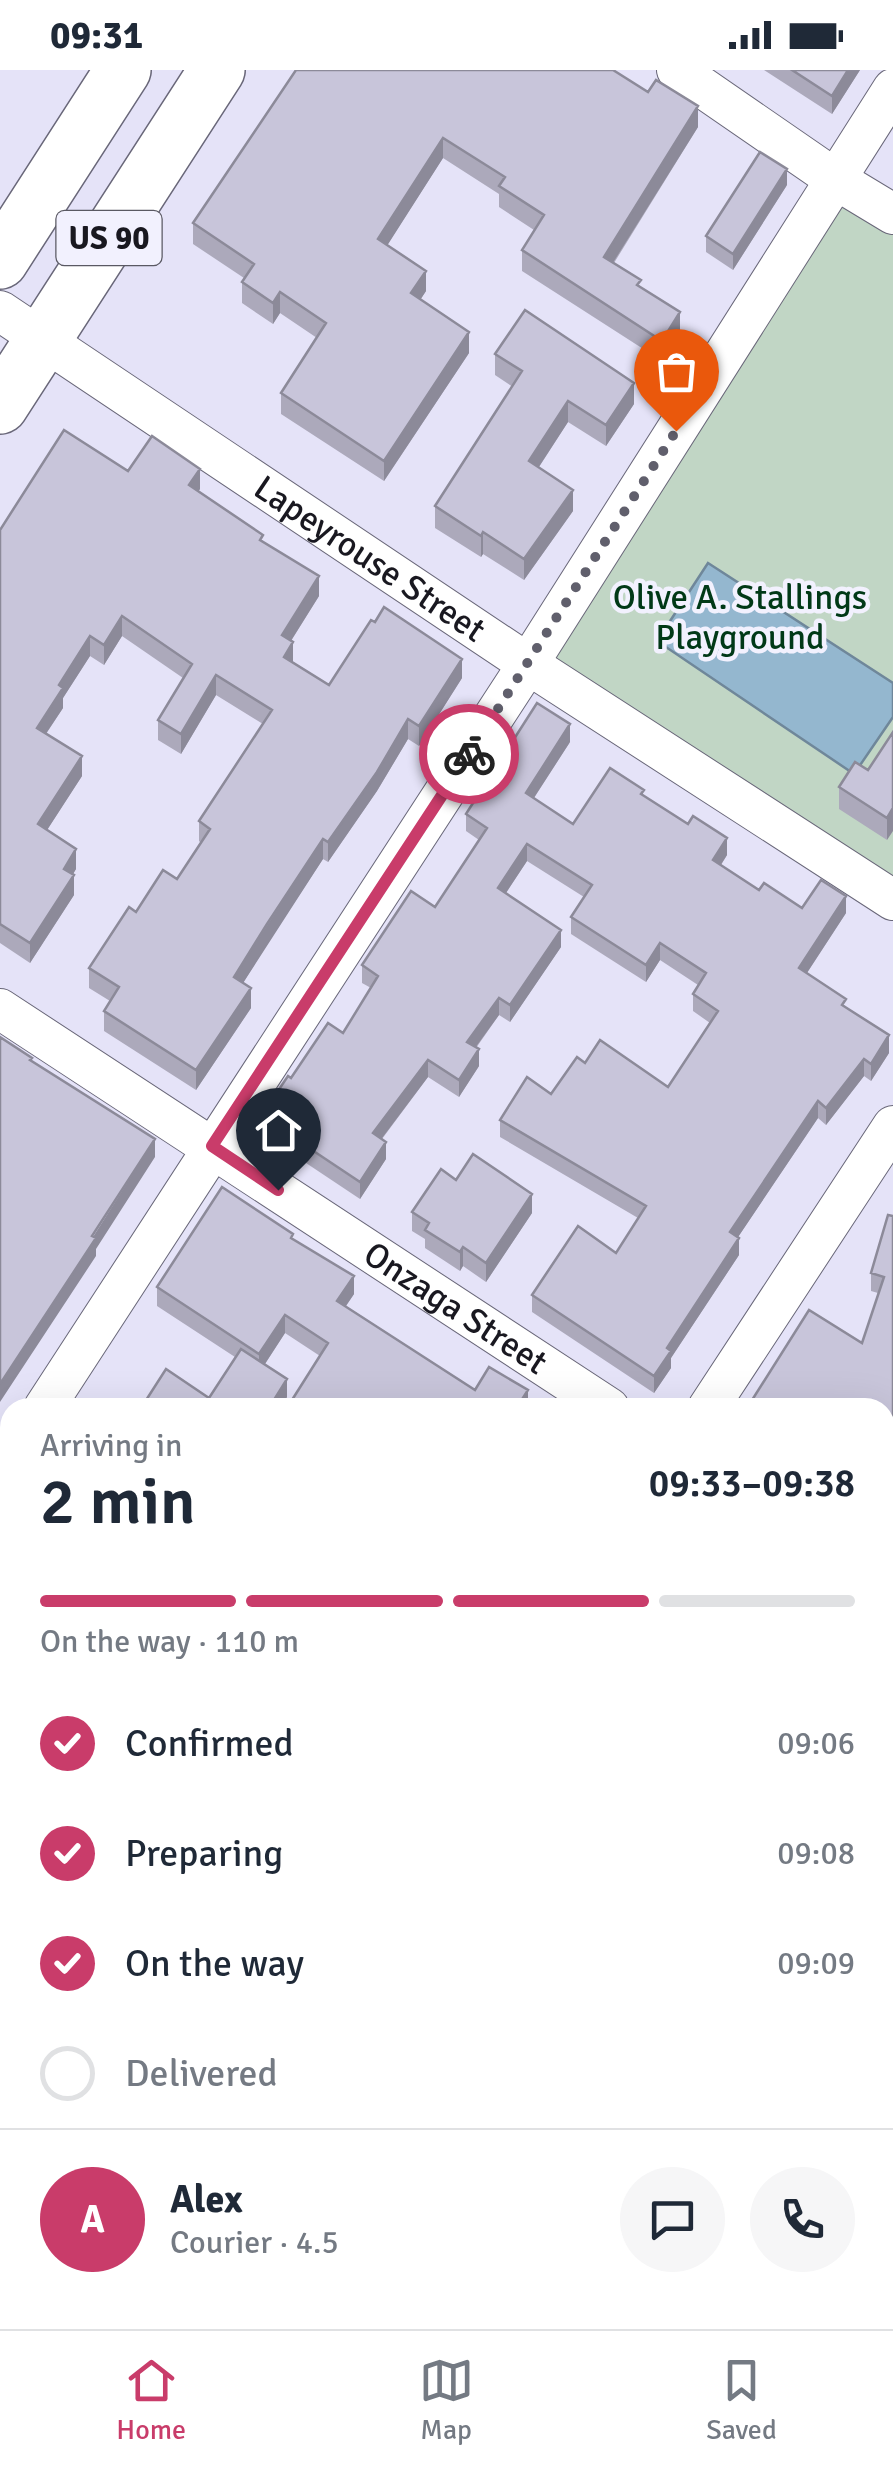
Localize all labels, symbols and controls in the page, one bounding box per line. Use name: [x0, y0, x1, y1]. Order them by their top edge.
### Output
text: 09:31: [50, 12, 143, 59]
road number: US 90: [56, 211, 162, 265]
pin: [634, 329, 719, 432]
icon: bag: [649, 344, 704, 399]
street label: Lapeyrouse Street: [246, 466, 494, 651]
park label: Olive A. Stallings Playground: [613, 576, 867, 659]
courier: [419, 704, 519, 804]
icon: bike: [442, 727, 497, 782]
pin: [236, 1088, 321, 1191]
icon: home: [251, 1103, 306, 1158]
street label: Onzaga Street: [356, 1232, 556, 1383]
text: Arriving in: [40, 1426, 182, 1465]
text: 09:33–09:38: [649, 1460, 855, 1507]
text: 2 min: [40, 1462, 196, 1542]
text: On the way · 110 m: [40, 1622, 299, 1661]
icon: check: [40, 1716, 95, 1771]
text: Confirmed: [125, 1720, 294, 1767]
text: 09:06: [777, 1724, 855, 1763]
icon: check: [40, 1826, 95, 1881]
text: Preparing: [125, 1830, 283, 1877]
text: 09:08: [777, 1834, 855, 1873]
icon: check: [40, 1936, 95, 1991]
text: On the way: [125, 1940, 304, 1987]
text: 09:09: [777, 1944, 855, 1983]
text: Delivered: [125, 2050, 278, 2097]
button: chat: [620, 2167, 725, 2272]
button: phone: [750, 2167, 855, 2272]
text: Alex: [170, 2176, 243, 2223]
text: A: [80, 2196, 105, 2243]
text: Courier · 4.5: [170, 2223, 339, 2262]
tab: Home: [116, 2353, 186, 2447]
tab: Map: [419, 2353, 474, 2447]
tab: Saved: [706, 2353, 777, 2447]

